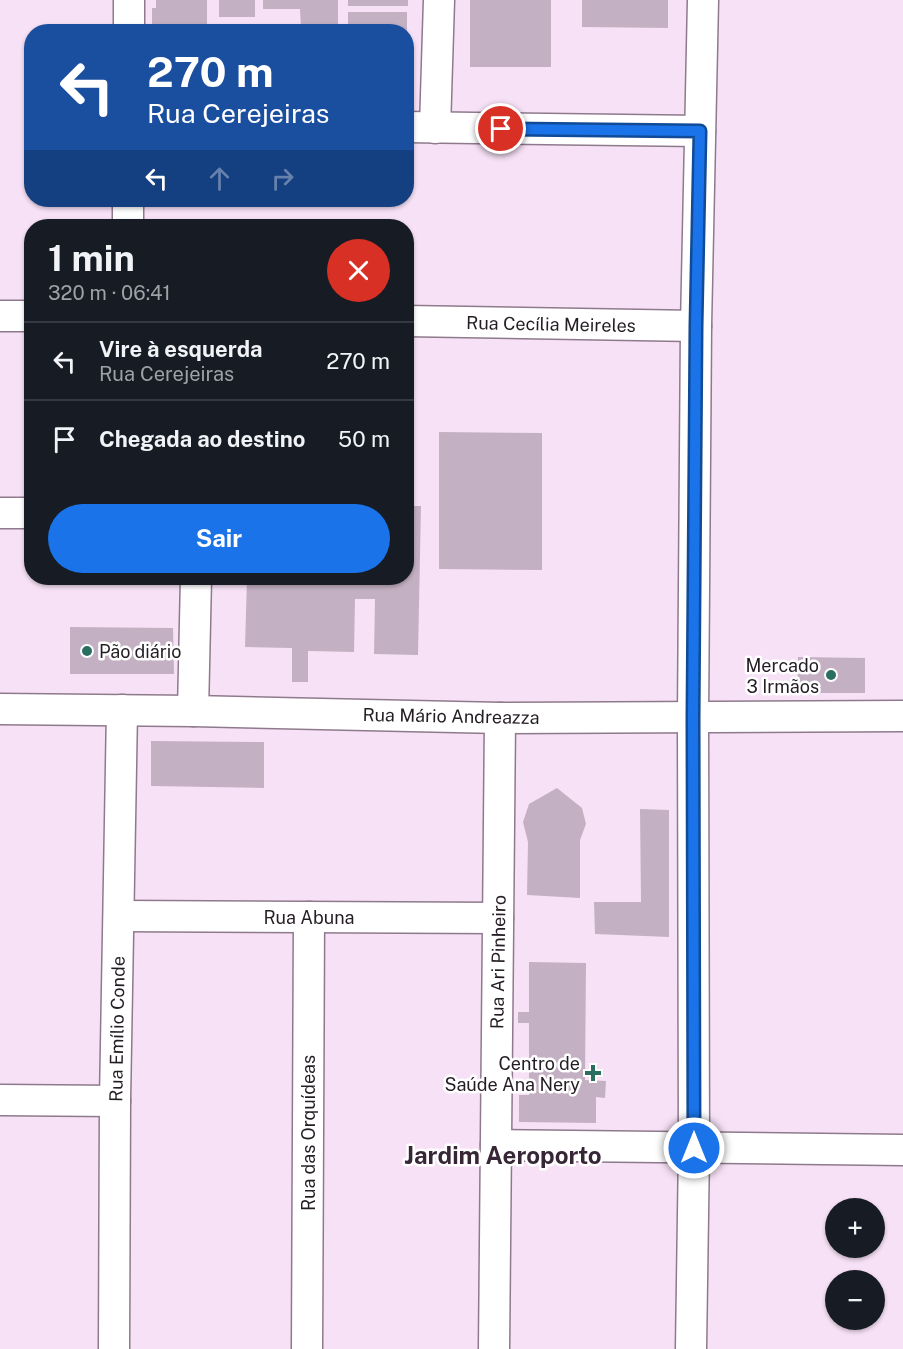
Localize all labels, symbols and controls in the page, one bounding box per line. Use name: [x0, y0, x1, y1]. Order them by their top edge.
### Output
text: 270 m: [147, 47, 274, 96]
icon: left: [48, 48, 126, 126]
text: Rua Cerejeiras: [147, 97, 329, 129]
pin: [475, 103, 526, 154]
icon: arrive: [484, 112, 517, 145]
icon: left: [140, 162, 173, 195]
icon: ahead: [203, 162, 236, 195]
icon: right: [266, 162, 299, 195]
text: 1 min: [48, 237, 135, 279]
button: close: [327, 239, 390, 302]
text: 320 m · 06:41: [48, 281, 171, 305]
street label: Rua Cecília Meireles: [466, 312, 636, 336]
text: Vire à esquerda: [99, 336, 263, 362]
icon: left: [48, 345, 81, 378]
text: 270 m: [326, 348, 390, 374]
text: Rua Cerejeiras: [99, 362, 234, 386]
icon: arrive: [48, 423, 81, 456]
text: Chegada ao destino: [99, 426, 305, 452]
text: 50 m: [338, 426, 390, 452]
button: Sair: [48, 504, 390, 573]
place label: Pão diário: [99, 641, 181, 662]
marker: Pão diário: [80, 644, 94, 658]
place label: Mercado 3 Irmãos: [746, 655, 819, 697]
marker: Mercado 3 Irmãos: [824, 668, 838, 682]
street label: Rua Mário Andreazza: [362, 704, 540, 728]
street label: Rua Ari Pinheiro: [486, 895, 510, 1029]
street label: Rua Abuna: [263, 907, 355, 928]
street label: Rua Emílio Conde: [105, 956, 129, 1102]
place label: Centro de Saúde Ana Nery: [444, 1053, 580, 1095]
street label: Rua das Orquídeas: [298, 1055, 319, 1211]
marker: Centro de Saúde Ana Nery: [584, 1064, 602, 1082]
position arrow: [662, 1116, 726, 1180]
district label: Jardim Aeroporto: [404, 1141, 602, 1169]
map controls: [825, 1198, 885, 1330]
button: +: [825, 1198, 885, 1258]
button: −: [825, 1270, 885, 1330]

